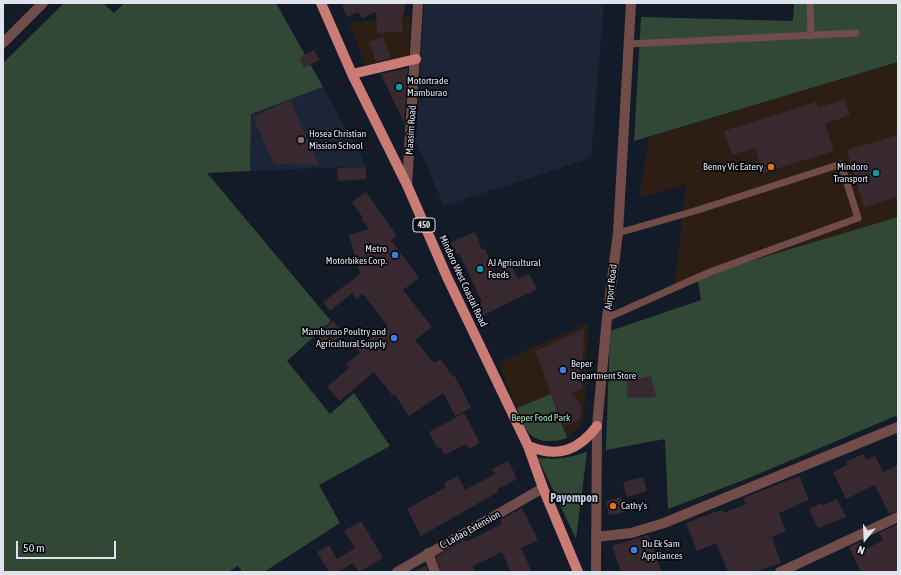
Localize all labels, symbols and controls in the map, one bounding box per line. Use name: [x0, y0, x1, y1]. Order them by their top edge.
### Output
place label: Motortrade Mamburao: [407, 75, 448, 98]
marker: Motortrade Mamburao: [394, 82, 404, 92]
street label: Maasim Road: [403, 105, 419, 155]
place label: Hosea Christian Mission School: [309, 128, 366, 152]
marker: Hosea Christian Mission School: [296, 135, 306, 145]
place label: Benny Vic Eatery: [703, 161, 763, 173]
place label: Mindoro Transport: [833, 161, 868, 184]
marker: Benny Vic Eatery: [766, 162, 776, 172]
marker: Mindoro Transport: [871, 168, 881, 178]
road number: 450: [413, 218, 435, 232]
street label: Mindoro West Coastal Road: [437, 233, 489, 329]
place label: Metro Motorbikes Corp.: [326, 243, 387, 266]
marker: Metro Motorbikes Corp.: [390, 250, 400, 260]
place label: AJ Agricultural Feeds: [488, 257, 541, 280]
marker: AJ Agricultural Feeds: [475, 264, 485, 274]
street label: Airport Road: [602, 264, 620, 310]
place label: Mamburao Poultry and Agricultural Supply: [302, 326, 386, 350]
marker: Mamburao Poultry and Agricultural Supply: [389, 333, 399, 343]
place label: Beper Department Store: [571, 358, 636, 382]
marker: Beper Department Store: [558, 365, 568, 375]
park label: Beper Food Park: [512, 412, 570, 424]
district label: Payompon: [550, 491, 598, 505]
place label: Cathy's: [621, 500, 647, 512]
marker: Cathy's: [608, 501, 618, 511]
street label: C. Ladao Extension: [438, 508, 502, 552]
north arrow: [845, 519, 885, 559]
scale bar: [18, 533, 118, 559]
place label: Du Ek Sam Appliances: [642, 538, 683, 562]
text: 50 m: [23, 541, 45, 555]
text: N: [856, 544, 866, 557]
marker: Du Ek Sam Appliances: [629, 545, 639, 555]

